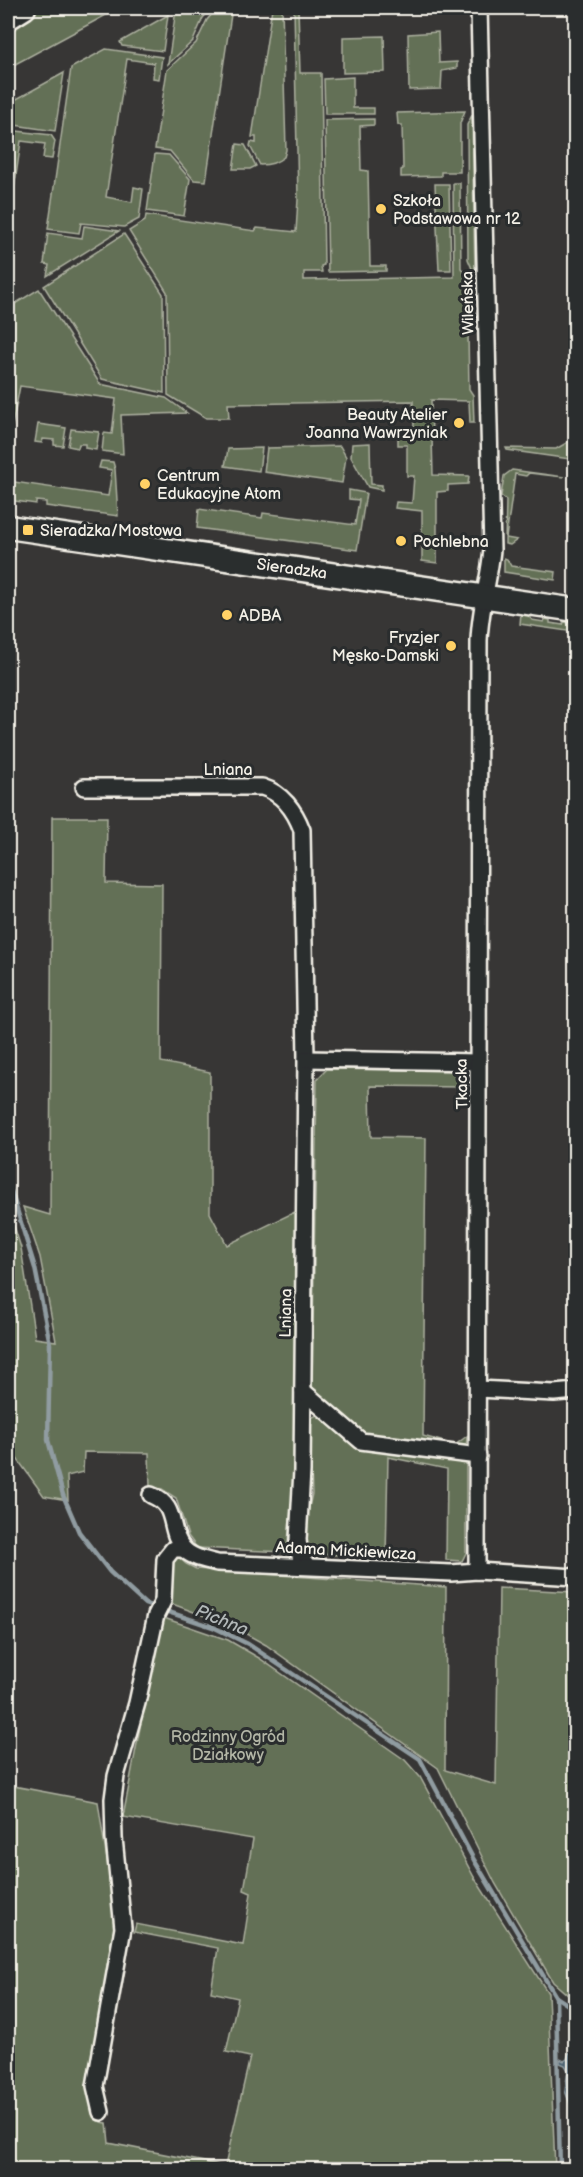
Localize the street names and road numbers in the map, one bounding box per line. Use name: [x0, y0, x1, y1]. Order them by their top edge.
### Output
street label: Wileńska: [458, 271, 479, 335]
street label: Sieradzka: [255, 555, 328, 584]
street label: Lniana: [203, 761, 253, 780]
street label: Tkacka: [453, 1058, 472, 1110]
street label: Lniana: [277, 1288, 296, 1338]
street label: Adama Mickiewicza: [275, 1538, 417, 1565]

